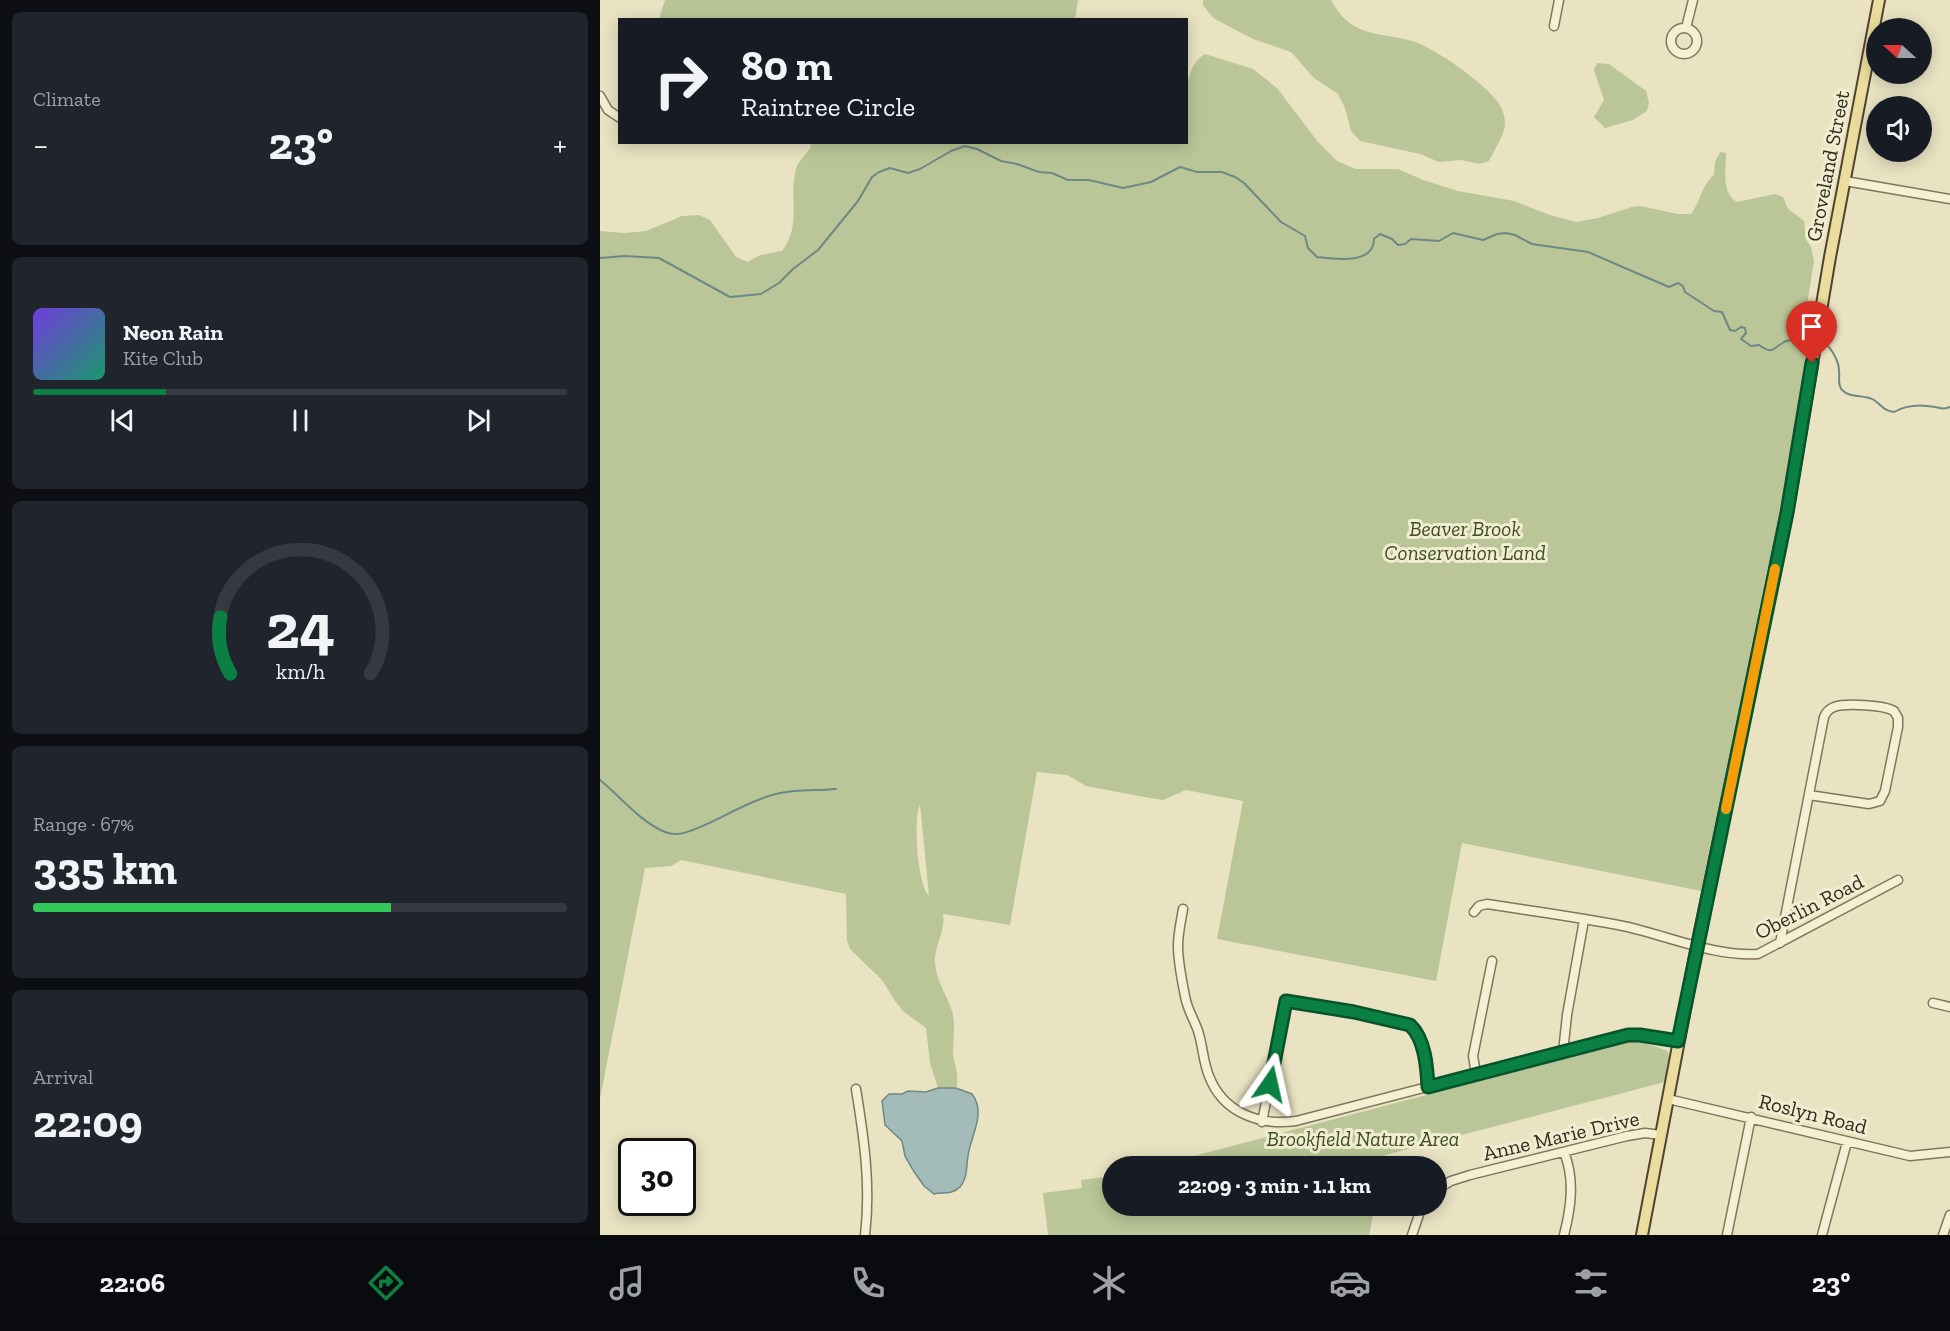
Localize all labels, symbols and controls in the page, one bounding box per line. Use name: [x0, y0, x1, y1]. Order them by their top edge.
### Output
north arrow: [1866, 18, 1932, 84]
map controls: [1866, 18, 1932, 162]
text: 80 m: [741, 40, 832, 91]
icon: right: [642, 42, 720, 120]
text: Climate: [33, 87, 101, 111]
street label: Groveland Street: [1801, 88, 1854, 244]
text: Raintree Circle: [741, 91, 915, 123]
button: sound: [1866, 96, 1932, 162]
text: 23°: [269, 117, 333, 171]
text: −: [33, 125, 48, 164]
text: +: [553, 125, 567, 164]
pin: [1786, 301, 1837, 363]
icon: arrive: [1795, 310, 1828, 343]
text: Neon Rain: [123, 319, 223, 346]
text: Kite Club: [123, 346, 203, 370]
icon: previous: [106, 404, 139, 437]
icon: pause: [284, 404, 317, 437]
icon: next: [462, 404, 495, 437]
park label: Beaver Brook Conservation Land: [1384, 516, 1546, 565]
text: 24: [265, 590, 335, 665]
text: km/h: [276, 660, 324, 685]
text: Range · 67%: [33, 812, 134, 836]
text: 335 km: [33, 842, 177, 896]
street label: Oberlin Road: [1750, 868, 1868, 945]
position arrow: [1238, 1052, 1302, 1116]
text: Arrival: [33, 1065, 93, 1089]
street label: Roslyn Road: [1756, 1088, 1870, 1139]
text: 22:09: [33, 1095, 143, 1149]
street label: Anne Marie Drive: [1480, 1105, 1642, 1166]
park label: Brookfield Nature Area: [1267, 1126, 1459, 1151]
speed limit sign: 30: [618, 1138, 696, 1216]
text: 22:09 · 3 min · 1.1 km: [1178, 1172, 1371, 1199]
icon: directions: [365, 1262, 407, 1304]
icon: music: [606, 1262, 648, 1304]
icon: phone: [847, 1262, 889, 1304]
icon: climate: [1088, 1262, 1130, 1304]
icon: car: [1329, 1262, 1371, 1304]
icon: filters: [1570, 1262, 1612, 1304]
text: 22:06: [100, 1267, 165, 1299]
text: 23°: [1812, 1267, 1850, 1299]

